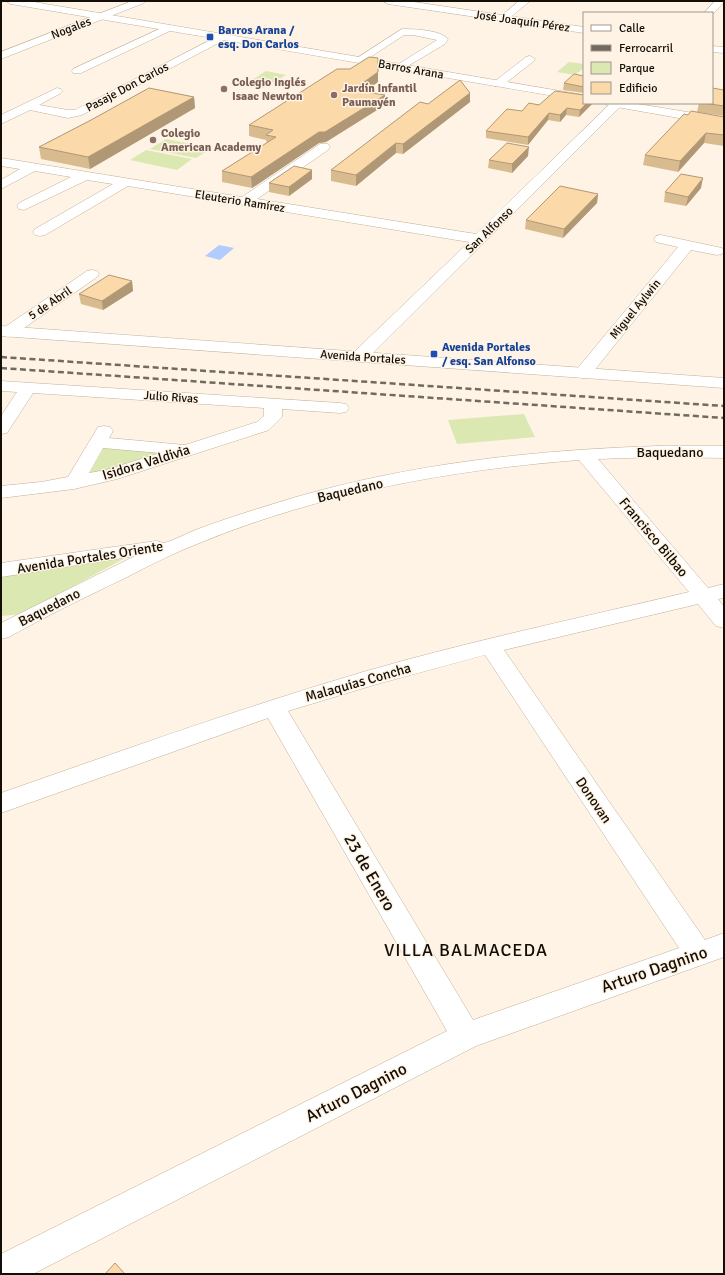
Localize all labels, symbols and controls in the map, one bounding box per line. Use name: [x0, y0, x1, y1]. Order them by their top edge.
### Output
street label: José Joaquín Pérez: [473, 7, 571, 36]
legend: [583, 12, 713, 104]
street label: Nogales: [49, 14, 93, 43]
text: Calle: [619, 21, 645, 36]
place label: Barros Arana / esq. Don Carlos: [218, 23, 299, 52]
marker: Barros Arana / esq. Don Carlos: [205, 32, 215, 42]
text: Ferrocarril: [619, 41, 674, 56]
street label: Barros Arana: [377, 56, 445, 83]
street label: Pasaje Don Carlos: [83, 59, 171, 116]
text: Parque: [619, 61, 655, 76]
place label: Colegio Inglés Isaac Newton: [232, 75, 306, 104]
place label: Jardín Infantil Paumayén: [342, 81, 417, 110]
text: Edificio: [619, 81, 657, 96]
marker: Colegio Inglés Isaac Newton: [219, 84, 229, 94]
marker: Jardín Infantil Paumayén: [329, 90, 339, 100]
place label: Colegio American Academy: [161, 126, 261, 155]
marker: Colegio American Academy: [148, 135, 158, 145]
street label: Eleuterio Ramírez: [194, 187, 286, 216]
street label: San Alfonso: [462, 204, 516, 257]
street label: Miguel Aylwin: [607, 276, 664, 342]
street label: 5 de Abril: [26, 283, 75, 323]
place label: Avenida Portales / esq. San Alfonso: [442, 340, 536, 369]
street label: Avenida Portales: [320, 347, 406, 368]
marker: Avenida Portales / esq. San Alfonso: [429, 349, 439, 359]
street label: Julio Rivas: [143, 388, 199, 407]
street label: Isidora Valdivia: [100, 441, 192, 484]
street label: Baquedano: [637, 444, 703, 461]
street label: Baquedano: [316, 475, 385, 506]
street label: Francisco Bilbao: [615, 494, 692, 580]
street label: Avenida Portales Oriente: [16, 538, 164, 577]
street label: Baquedano: [16, 585, 83, 630]
street label: Malaquias Concha: [303, 659, 413, 706]
street label: Donovan: [572, 774, 615, 827]
street label: 23 de Enero: [339, 830, 400, 915]
district label: VILLA BALMACEDA: [384, 939, 548, 961]
street label: Arturo Dagnino: [598, 941, 710, 997]
street label: Arturo Dagnino: [302, 1058, 411, 1127]

